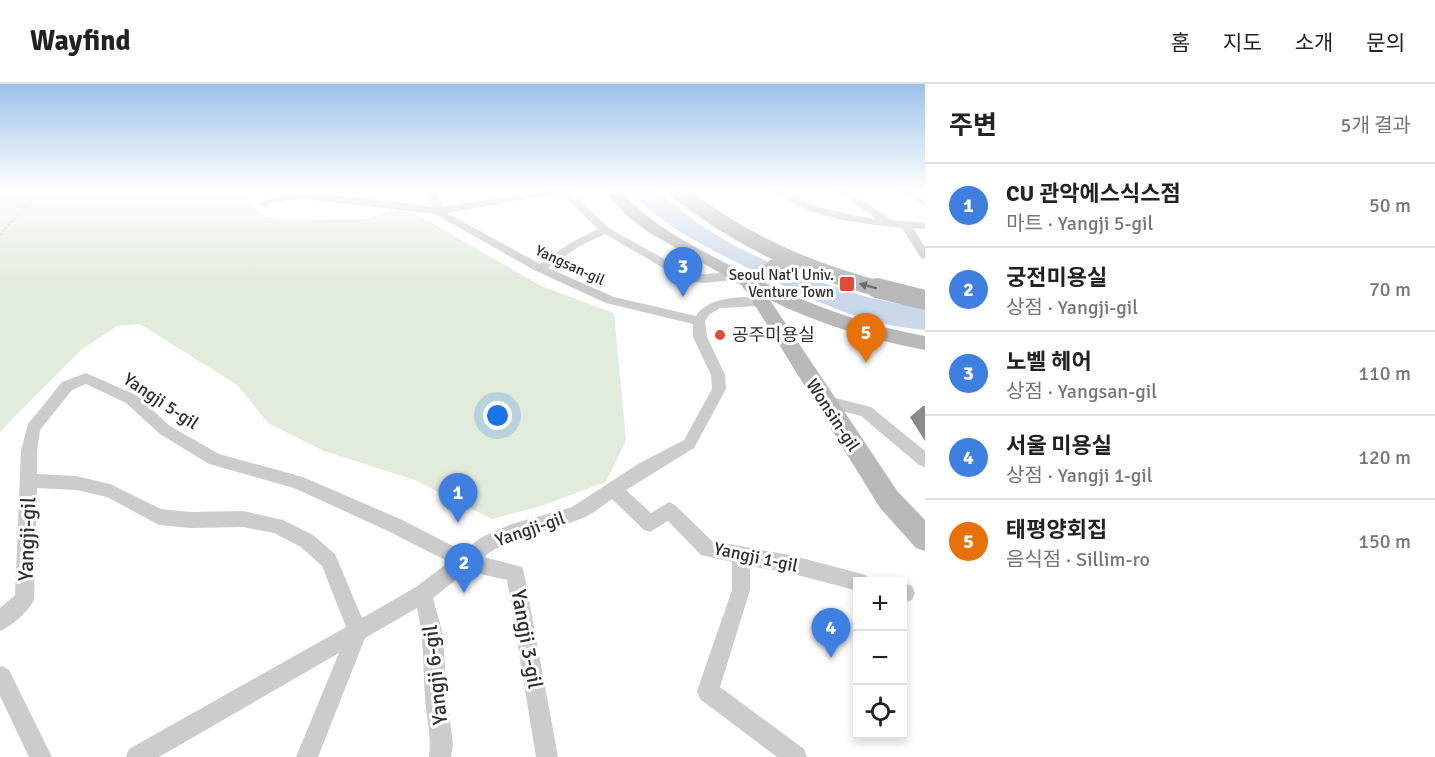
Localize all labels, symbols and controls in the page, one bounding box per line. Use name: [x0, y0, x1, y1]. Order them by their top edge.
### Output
text: Wayfind: [30, 24, 131, 58]
text: 홈: [1171, 30, 1190, 56]
text: 지도: [1223, 30, 1262, 56]
text: 소개: [1295, 30, 1333, 56]
text: 문의: [1366, 30, 1405, 56]
text: 주변: [949, 110, 997, 142]
text: 5개 결과: [1341, 113, 1411, 138]
text: CU 관악에스식스점: [1006, 180, 1181, 207]
text: 1: [963, 193, 974, 218]
text: 50 m: [1369, 193, 1411, 218]
text: 마트 · Yangji 5-gil: [1006, 211, 1153, 236]
street label: Yangsan-gil: [532, 241, 608, 289]
pin: 3: [664, 248, 702, 297]
text: 궁전미용실: [1006, 264, 1107, 291]
place label: Seoul Nat'l Univ. Venture Town: [729, 266, 834, 301]
marker: Seoul Nat'l Univ. Venture Town: [838, 275, 856, 293]
text: 2: [963, 277, 974, 302]
text: 70 m: [1369, 277, 1411, 302]
one-way arrow: [859, 281, 877, 290]
text: 상점 · Yangji-gil: [1006, 295, 1138, 320]
pin: 5: [846, 314, 886, 363]
place label: 공주미용실: [732, 324, 815, 346]
marker: 공주미용실: [713, 328, 727, 342]
text: 노벨 헤어: [1006, 348, 1092, 375]
text: 3: [963, 361, 974, 386]
text: 110 m: [1358, 361, 1411, 386]
street label: Yangji 5-gil: [119, 368, 203, 434]
street label: Wonsin-gil: [801, 374, 865, 456]
text: 상점 · Yangsan-gil: [1006, 379, 1157, 404]
your location: [483, 401, 512, 430]
text: 서울 미용실: [1006, 432, 1112, 459]
text: 4: [963, 445, 974, 470]
text: 120 m: [1358, 445, 1411, 470]
text: 상점 · Yangji 1-gil: [1006, 463, 1153, 488]
pin: 1: [438, 474, 478, 523]
street label: Yangji-gil: [13, 496, 41, 582]
street label: Yangji-gil: [492, 507, 568, 551]
text: 태평양회집: [1006, 516, 1107, 543]
text: 5: [963, 529, 974, 554]
text: 150 m: [1358, 529, 1411, 554]
street label: Yangji 1-gil: [712, 537, 800, 577]
pin: 2: [444, 544, 484, 593]
text: 음식점 · Sillim-ro: [1006, 547, 1150, 572]
map controls: [853, 577, 907, 739]
button: +: [853, 577, 907, 631]
street label: Yangji 3-gil: [505, 587, 549, 691]
pin: 4: [812, 608, 850, 658]
street label: Yangji 6-gil: [417, 624, 453, 726]
button: −: [853, 631, 907, 685]
button: locate: [853, 685, 907, 739]

